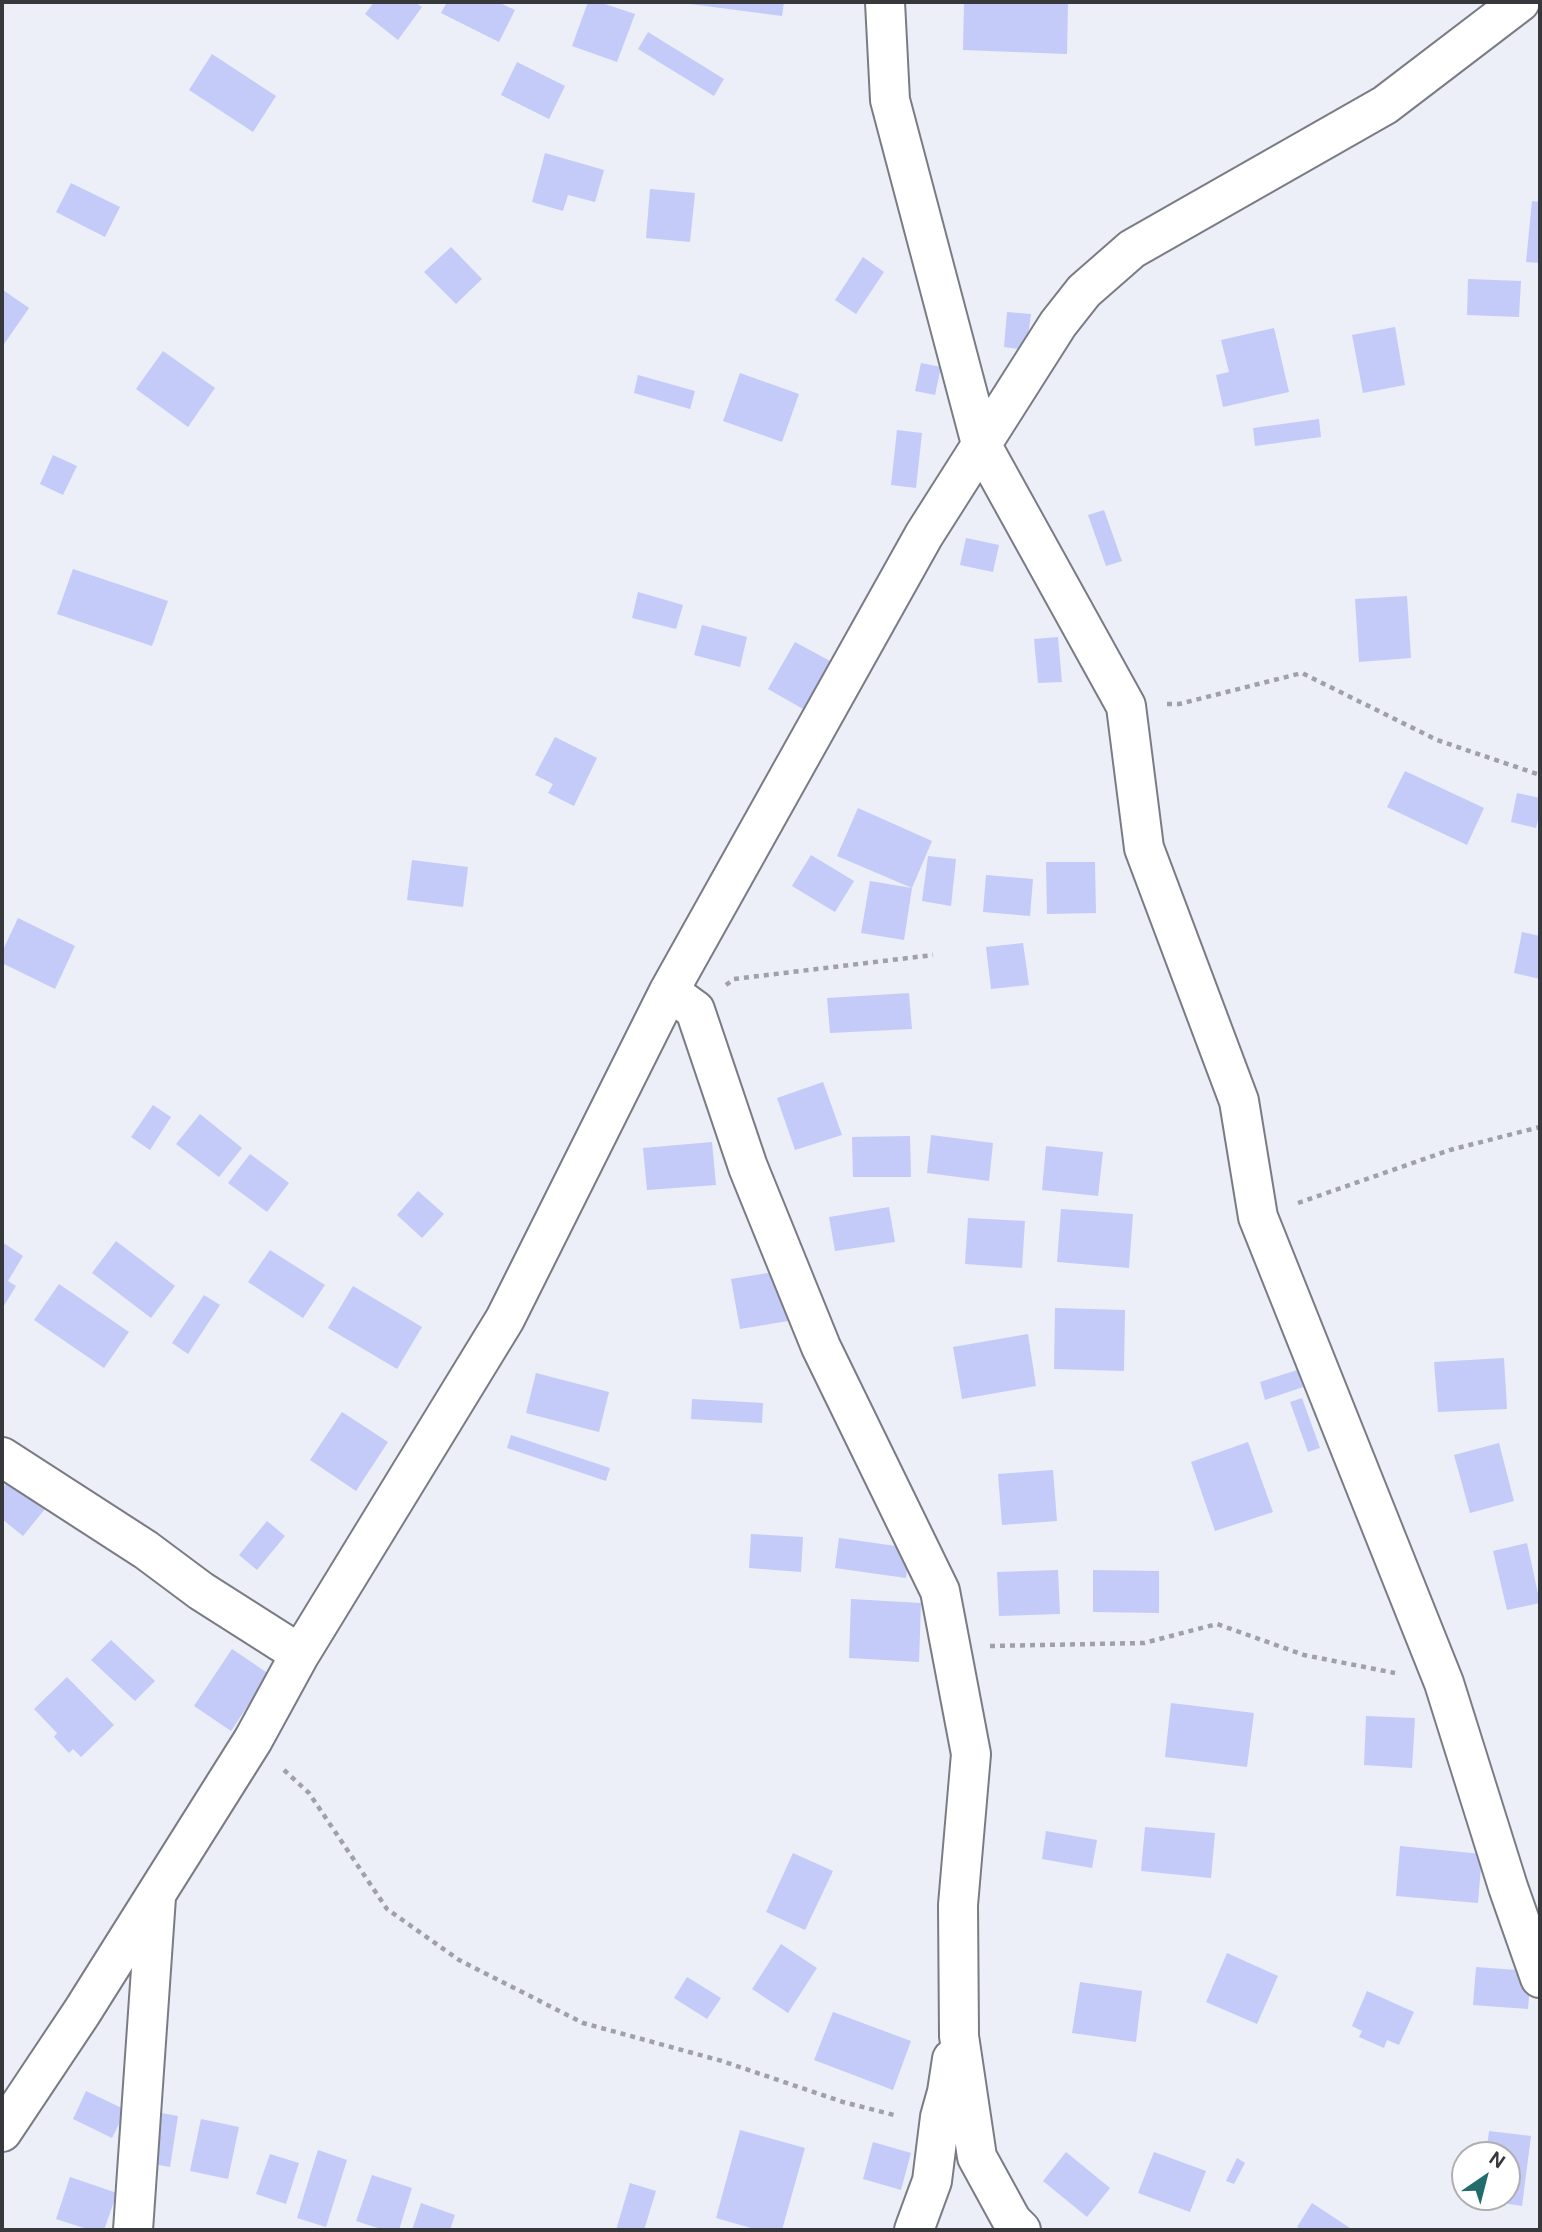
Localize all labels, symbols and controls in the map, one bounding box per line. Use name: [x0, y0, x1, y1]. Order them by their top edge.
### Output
north arrow: [1451, 2141, 1521, 2211]
text: N: [1484, 2146, 1510, 2174]

